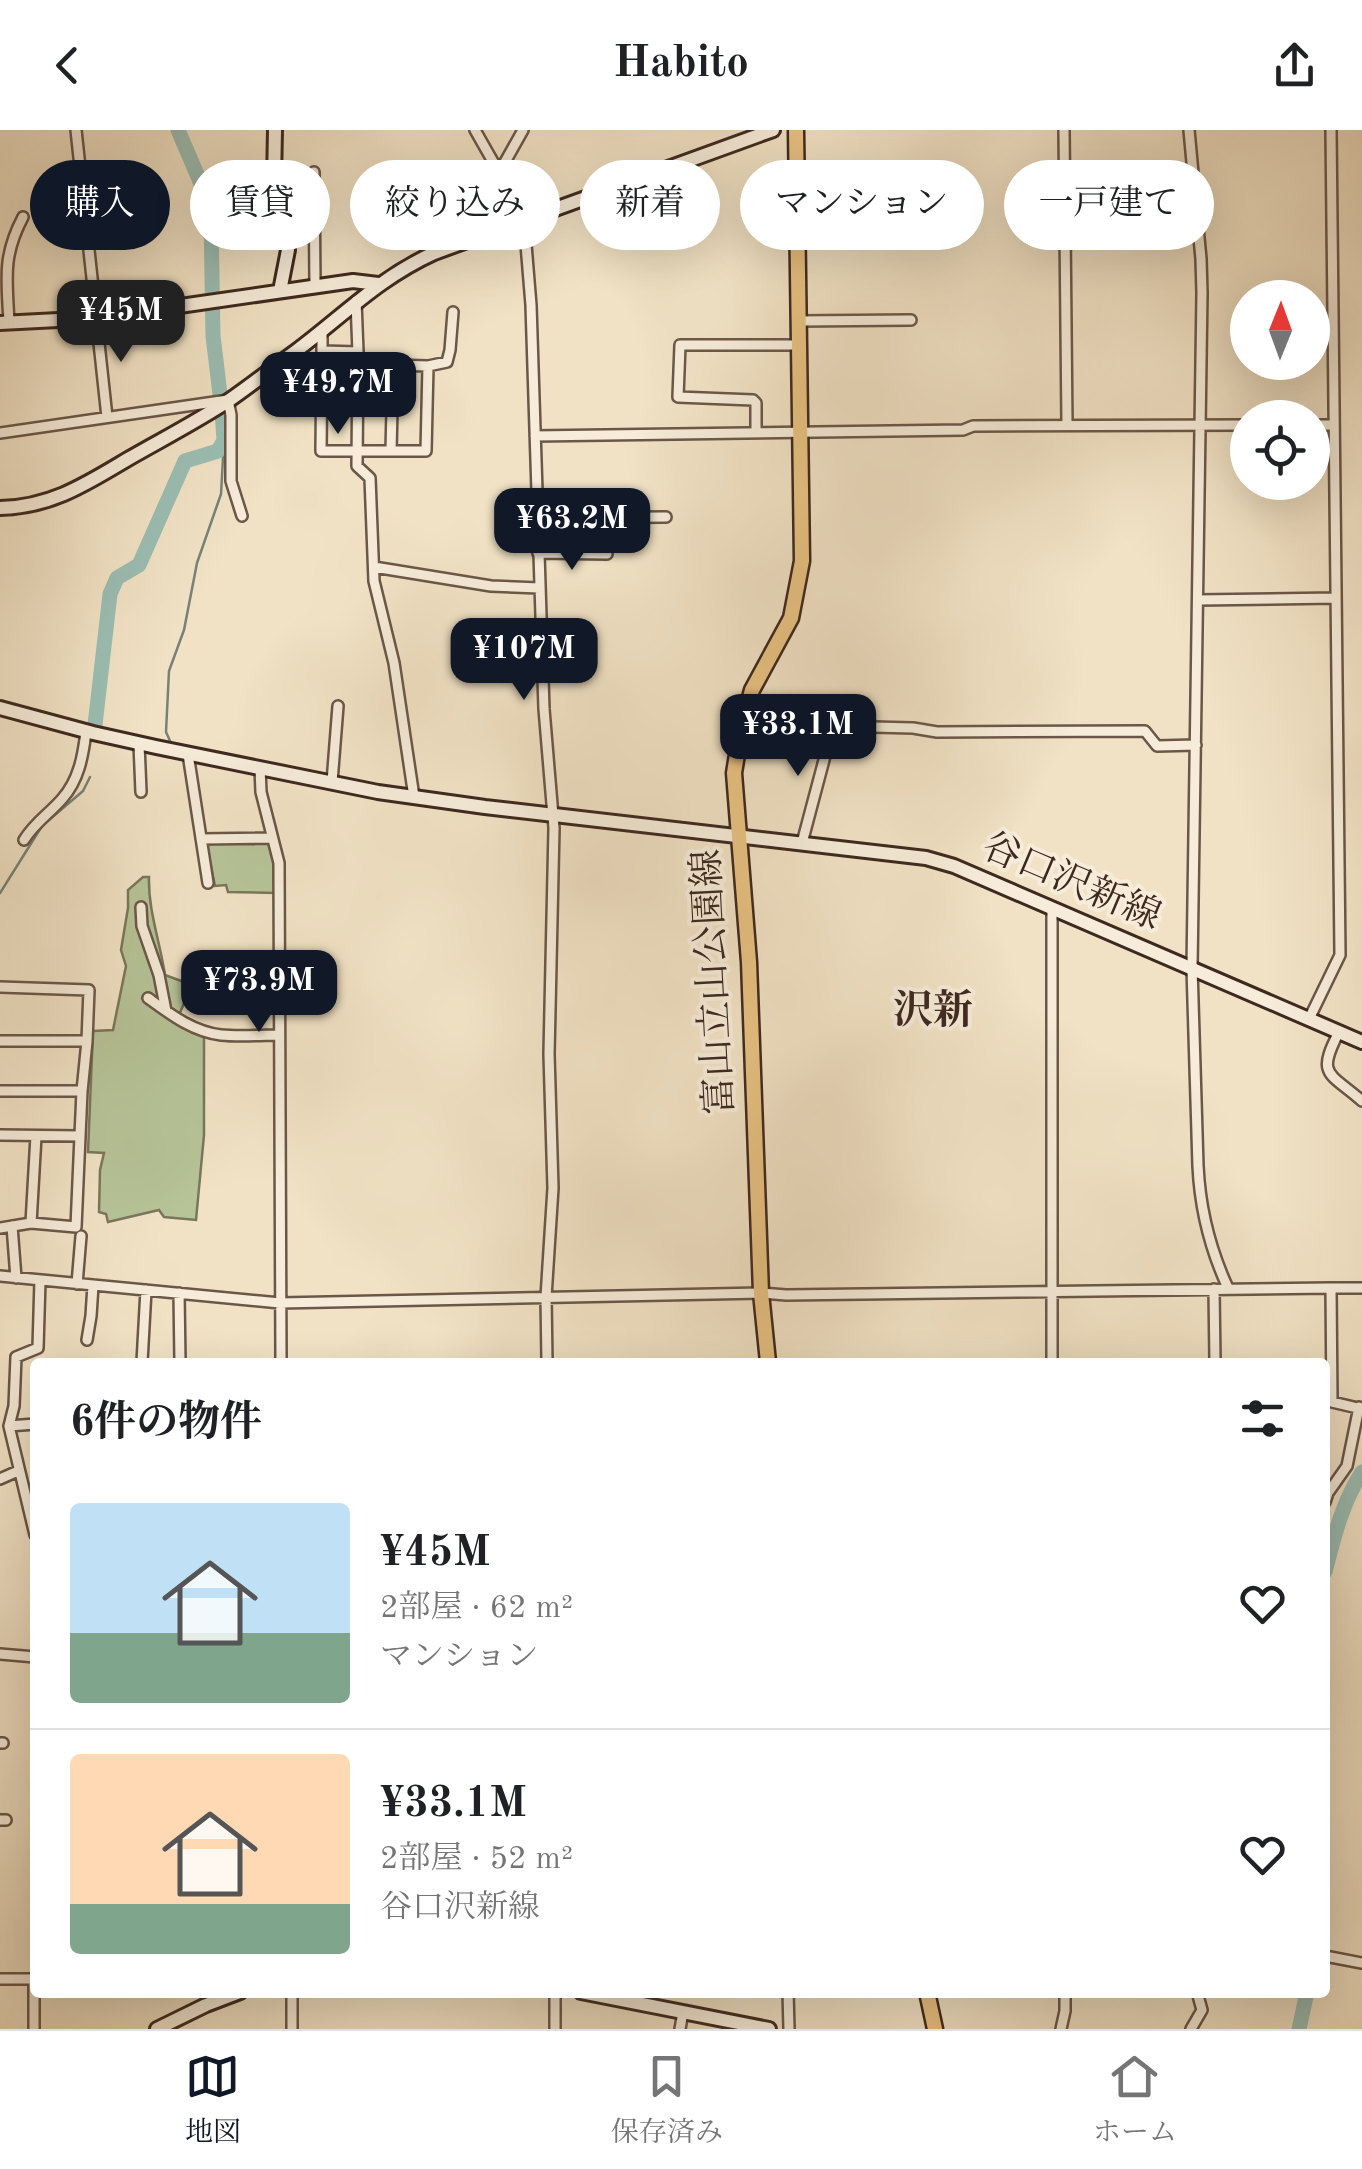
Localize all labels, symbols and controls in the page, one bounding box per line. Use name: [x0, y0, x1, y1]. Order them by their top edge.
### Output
icon: back: [40, 38, 95, 93]
icon: share: [1267, 38, 1322, 93]
text: Habito: [613, 42, 749, 87]
chip: 購入: [30, 160, 170, 250]
chip: 賃貸: [190, 160, 330, 250]
chip: 絞り込み: [350, 160, 560, 250]
chip: 新着: [580, 160, 720, 250]
chip: マンション: [740, 160, 984, 250]
chip: 一戸建て: [1004, 160, 1214, 250]
pin: ¥45M: [62, 280, 180, 365]
north arrow: [1230, 280, 1330, 380]
map controls: [1230, 280, 1330, 500]
text: ¥45M: [79, 296, 163, 328]
pin: ¥49.7M: [257, 352, 419, 437]
text: ¥49.7M: [282, 368, 394, 400]
button: locate: [1230, 400, 1330, 500]
pin: ¥63.2M: [491, 488, 653, 573]
text: ¥63.2M: [516, 504, 628, 536]
pin: ¥107M: [454, 618, 594, 703]
text: ¥107M: [473, 634, 575, 666]
pin: ¥33.1M: [717, 694, 879, 779]
text: ¥33.1M: [742, 710, 854, 742]
street label: 谷口沢新線: [976, 825, 1167, 938]
street label: 富山立山公園線: [685, 848, 741, 1116]
pin: ¥73.9M: [178, 950, 340, 1035]
text: ¥73.9M: [203, 966, 315, 998]
district label: 沢新: [893, 988, 973, 1033]
icon: filters: [1235, 1391, 1290, 1446]
text: 6件の物件: [70, 1403, 262, 1445]
text: ¥45M: [380, 1533, 490, 1575]
icon: home: [150, 1543, 270, 1663]
icon: heart: [1235, 1576, 1290, 1631]
text: 2部屋 · 62 m²: [380, 1593, 573, 1625]
text: マンション: [380, 1642, 539, 1674]
text: ¥33.1M: [380, 1784, 527, 1826]
icon: home: [150, 1794, 270, 1914]
icon: heart: [1235, 1827, 1290, 1882]
text: 2部屋 · 52 m²: [380, 1844, 573, 1876]
text: 谷口沢新線: [380, 1893, 540, 1925]
tab: 地図: [185, 2049, 241, 2152]
tab: 保存済み: [611, 2049, 723, 2152]
tab: ホーム: [1093, 2049, 1177, 2152]

